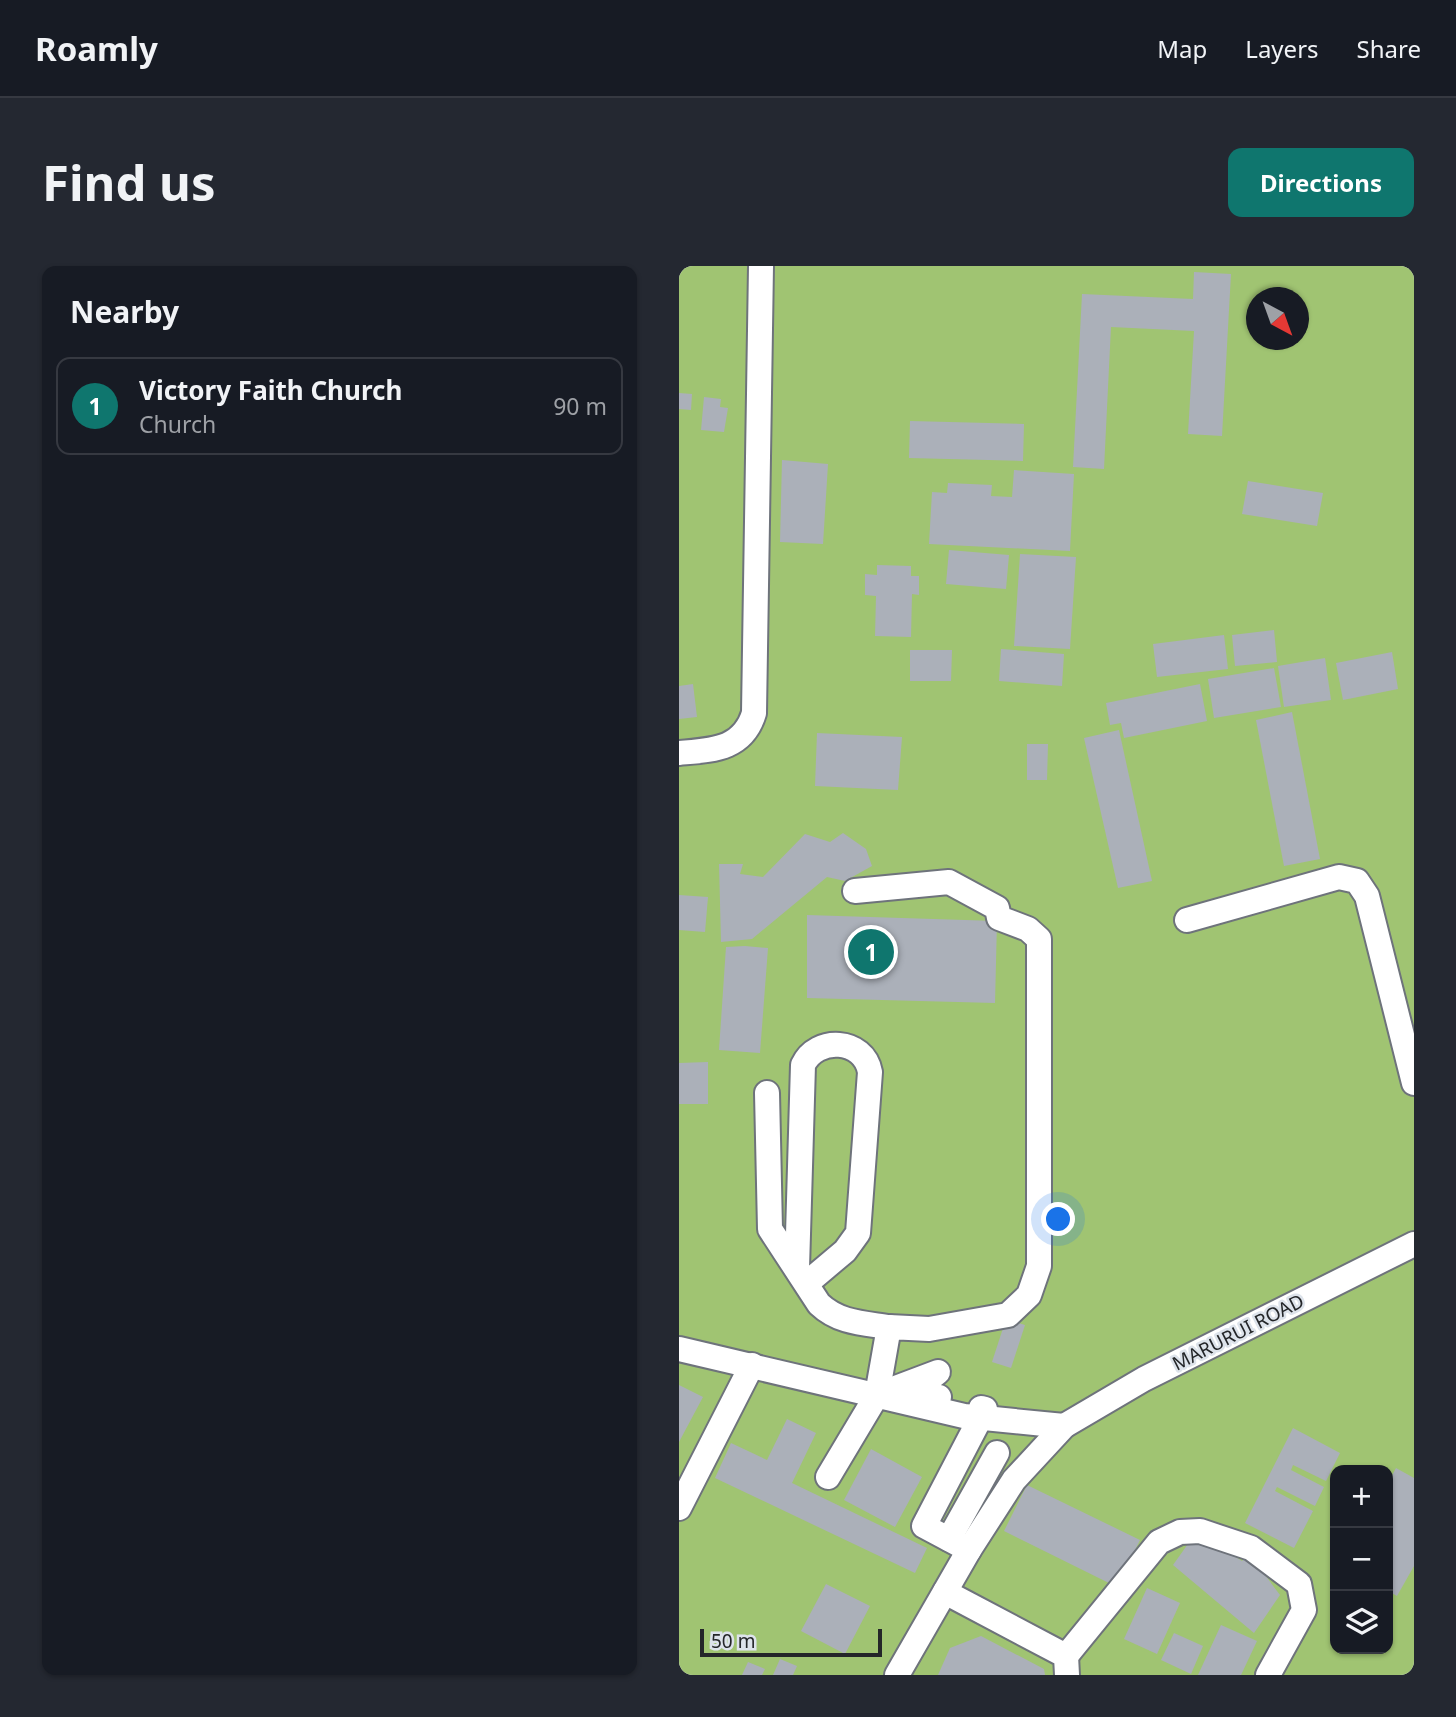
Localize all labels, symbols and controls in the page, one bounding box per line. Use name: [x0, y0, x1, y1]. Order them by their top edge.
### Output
text: Roamly: [35, 26, 158, 71]
text: Map: [1157, 32, 1207, 65]
text: Layers: [1245, 32, 1319, 65]
text: Share: [1357, 32, 1421, 65]
button: Directions: [1228, 148, 1414, 217]
text: Find us: [42, 149, 216, 215]
north arrow: [1246, 287, 1309, 350]
text: Nearby: [70, 291, 179, 332]
text: Victory Faith Church: [139, 372, 402, 408]
text: 1: [88, 390, 102, 422]
text: 90 m: [553, 390, 607, 422]
text: Church: [139, 408, 216, 440]
pin: 1: [848, 926, 894, 978]
your location: [1041, 1202, 1075, 1236]
street label: MARURUI ROAD: [1168, 1288, 1308, 1376]
map controls: [1330, 1465, 1393, 1654]
button: +: [1330, 1465, 1393, 1528]
button: −: [1330, 1528, 1393, 1591]
button: layers: [1330, 1591, 1393, 1654]
scale bar: [700, 1626, 882, 1658]
text: 50 m: [711, 1628, 755, 1654]

